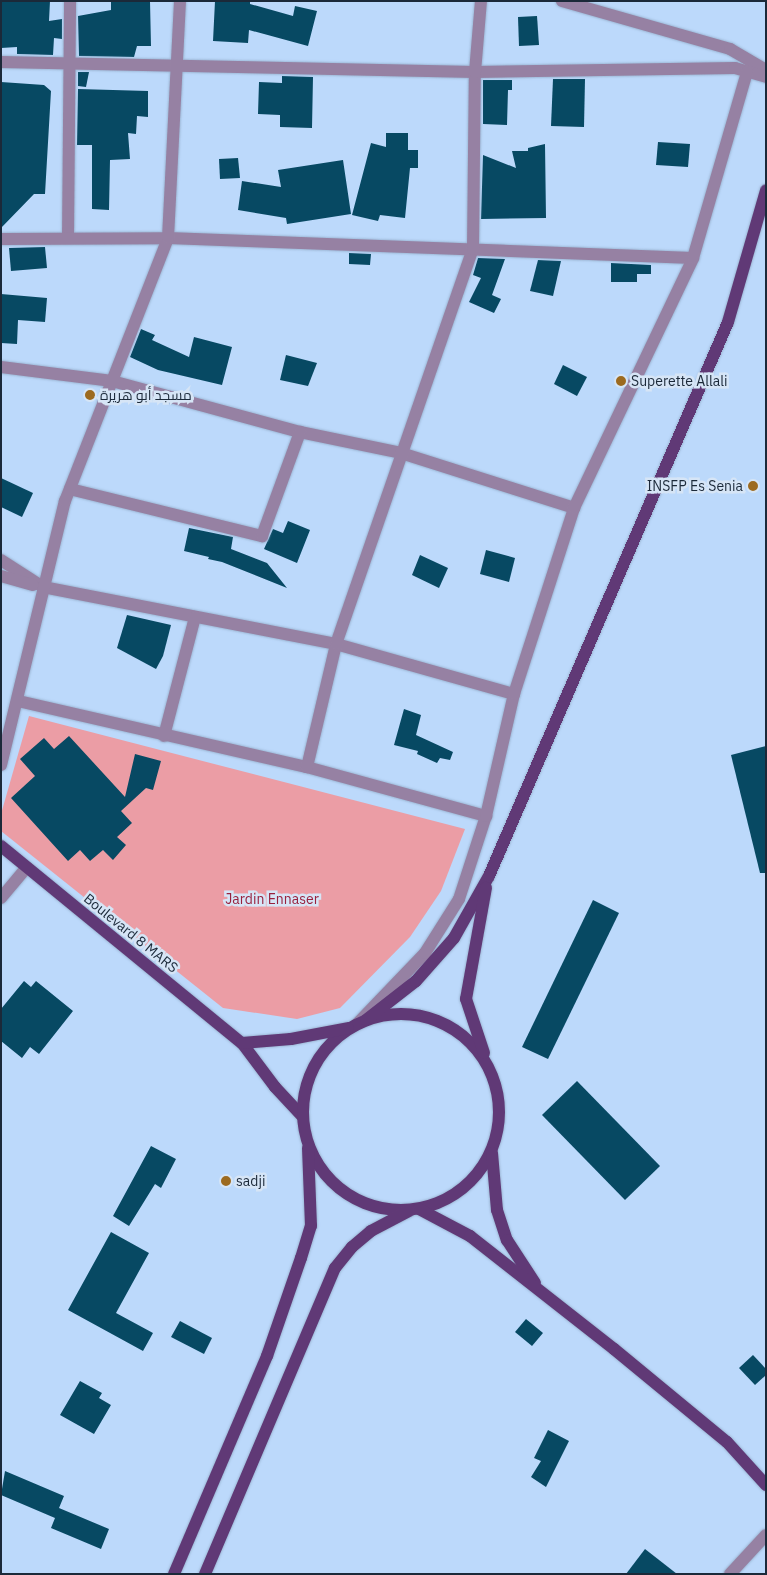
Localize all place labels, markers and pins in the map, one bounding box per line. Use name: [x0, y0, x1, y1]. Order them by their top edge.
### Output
place label: Superette Allali: [631, 373, 728, 389]
marker: Superette Allali: [615, 375, 627, 387]
place label: مسجد أبو هريرة: [100, 387, 192, 403]
marker: مسجد أبو هريرة: [84, 389, 96, 401]
place label: INSFP Es Senia: [647, 478, 743, 494]
marker: INSFP Es Senia: [747, 480, 759, 492]
place label: sadji: [236, 1173, 265, 1189]
marker: sadji: [220, 1175, 232, 1187]

